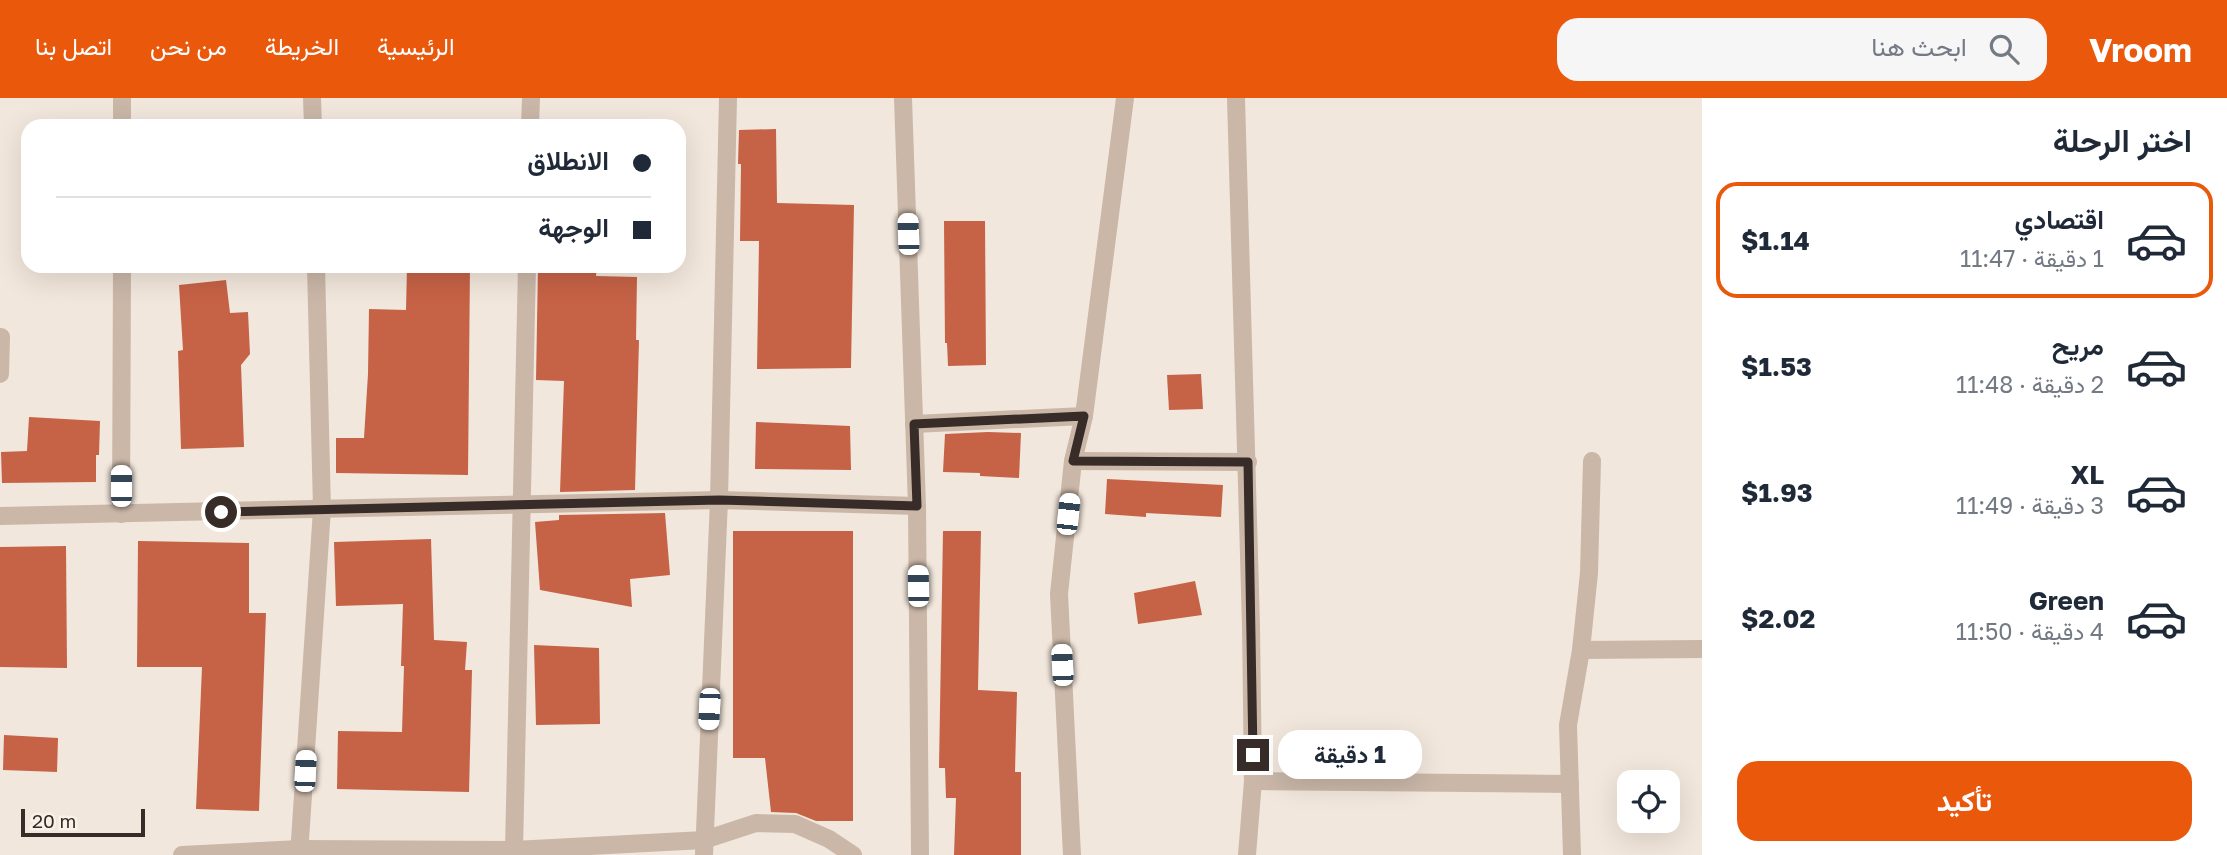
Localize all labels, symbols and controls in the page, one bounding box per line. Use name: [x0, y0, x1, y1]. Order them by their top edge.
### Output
search box: [1557, 18, 2047, 81]
icon: search: [1985, 30, 2023, 68]
text: Vroom: [2089, 30, 2192, 69]
text: اتصل بنا: [35, 31, 112, 60]
text: من نحن: [150, 31, 227, 60]
text: الخريطة: [265, 31, 339, 60]
text: الرئيسية: [377, 31, 455, 60]
text: ابحث هنا: [1871, 31, 1967, 62]
text: اختر الرحلة: [2053, 121, 2192, 159]
text: الانطلاق: [527, 145, 609, 176]
text: اقتصادي: [2015, 204, 2104, 235]
icon: car: [2125, 209, 2188, 272]
text: الوجهة: [538, 212, 609, 243]
car: [897, 213, 920, 255]
text: $1.14: [1741, 225, 1810, 256]
text: 1 دقيقة · 11:47: [1960, 244, 2104, 272]
text: مريح: [2052, 330, 2104, 361]
icon: car: [2125, 335, 2188, 398]
text: $1.53: [1741, 351, 1812, 382]
text: 2 دقيقة · 11:48: [1956, 370, 2104, 398]
text: XL: [2070, 459, 2104, 490]
icon: car: [2125, 461, 2188, 524]
car: [111, 465, 132, 507]
text: $1.93: [1741, 477, 1813, 508]
text: 3 دقيقة · 11:49: [1956, 491, 2104, 519]
car: [1056, 492, 1081, 536]
route start: [205, 496, 237, 528]
car: [908, 565, 929, 607]
text: Green: [2029, 585, 2104, 616]
icon: car: [2125, 587, 2188, 650]
text: $2.02: [1741, 603, 1815, 634]
text: 4 دقيقة · 11:50: [1956, 617, 2104, 645]
car: [1051, 643, 1074, 687]
car: [698, 687, 721, 731]
callout: 1 دقيقة: [1278, 730, 1421, 780]
route end: [1237, 739, 1269, 771]
text: 1 دقيقة: [1314, 740, 1386, 768]
car: [294, 749, 317, 793]
button: تأكيد: [1737, 761, 2192, 841]
map controls: [1617, 770, 1680, 833]
button: locate: [1617, 770, 1680, 833]
scale bar: [21, 806, 145, 838]
text: 20 m: [32, 809, 76, 832]

